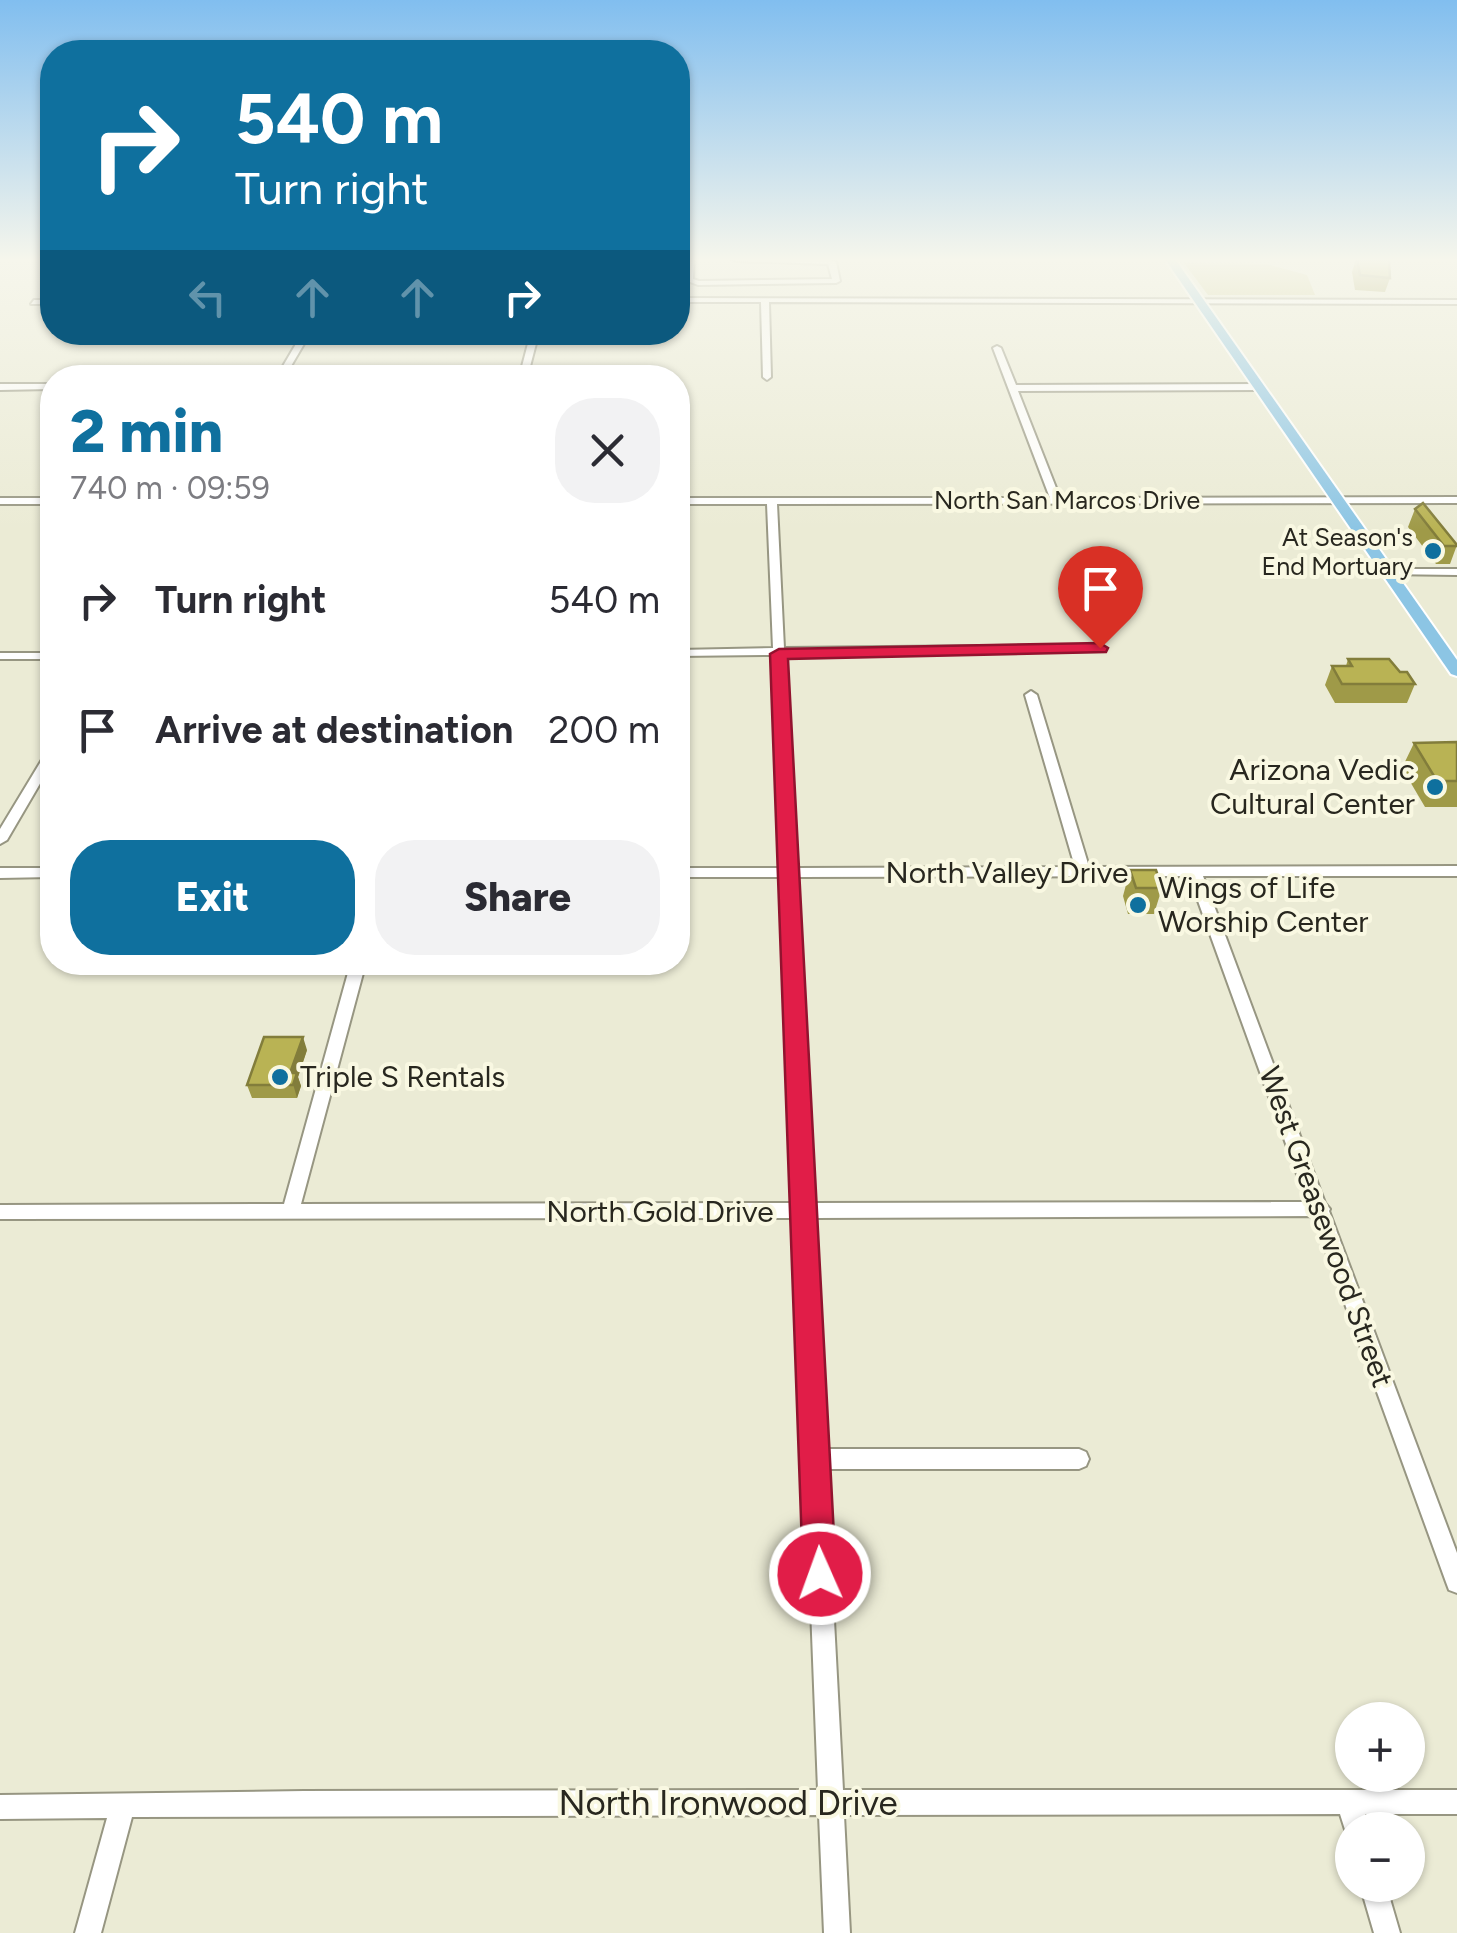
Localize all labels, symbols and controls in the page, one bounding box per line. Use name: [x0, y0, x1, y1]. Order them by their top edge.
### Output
text: 540 m: [235, 76, 443, 161]
icon: right: [70, 80, 200, 210]
text: Turn right: [235, 161, 428, 215]
icon: left: [180, 270, 235, 325]
icon: ahead: [285, 270, 340, 325]
icon: ahead: [390, 270, 445, 325]
icon: right: [495, 270, 550, 325]
text: 2 min: [70, 395, 223, 467]
button: close: [555, 398, 660, 503]
text: 740 m · 09:59: [70, 469, 270, 507]
street label: North San Marcos Drive: [934, 485, 1200, 515]
place label: At Season's End Mortuary: [1262, 522, 1413, 581]
marker: At Season's End Mortuary: [1422, 540, 1444, 562]
pin: [1058, 546, 1143, 649]
icon: arrive: [1073, 561, 1128, 616]
icon: right: [70, 573, 125, 628]
text: Turn right: [155, 577, 327, 623]
text: 540 m: [548, 577, 660, 623]
icon: arrive: [70, 703, 125, 758]
text: Arrive at destination: [155, 707, 513, 753]
text: 200 m: [548, 707, 660, 753]
place label: Arizona Vedic Cultural Center: [1210, 751, 1415, 822]
marker: Arizona Vedic Cultural Center: [1424, 776, 1446, 798]
button: Exit: [70, 840, 355, 955]
button: Share: [375, 840, 660, 955]
street label: North Valley Drive: [886, 854, 1128, 891]
place label: Wings of Life Worship Center: [1158, 869, 1368, 940]
marker: Wings of Life Worship Center: [1127, 894, 1149, 916]
place label: Triple S Rentals: [300, 1058, 505, 1095]
street label: West Greasewood Street: [1251, 1062, 1402, 1392]
marker: Triple S Rentals: [269, 1066, 291, 1088]
street label: North Gold Drive: [546, 1193, 774, 1230]
position arrow: [768, 1522, 872, 1626]
map controls: [1335, 1702, 1425, 1902]
button: +: [1335, 1702, 1425, 1792]
street label: North Ironwood Drive: [558, 1782, 898, 1824]
button: −: [1335, 1812, 1425, 1902]

